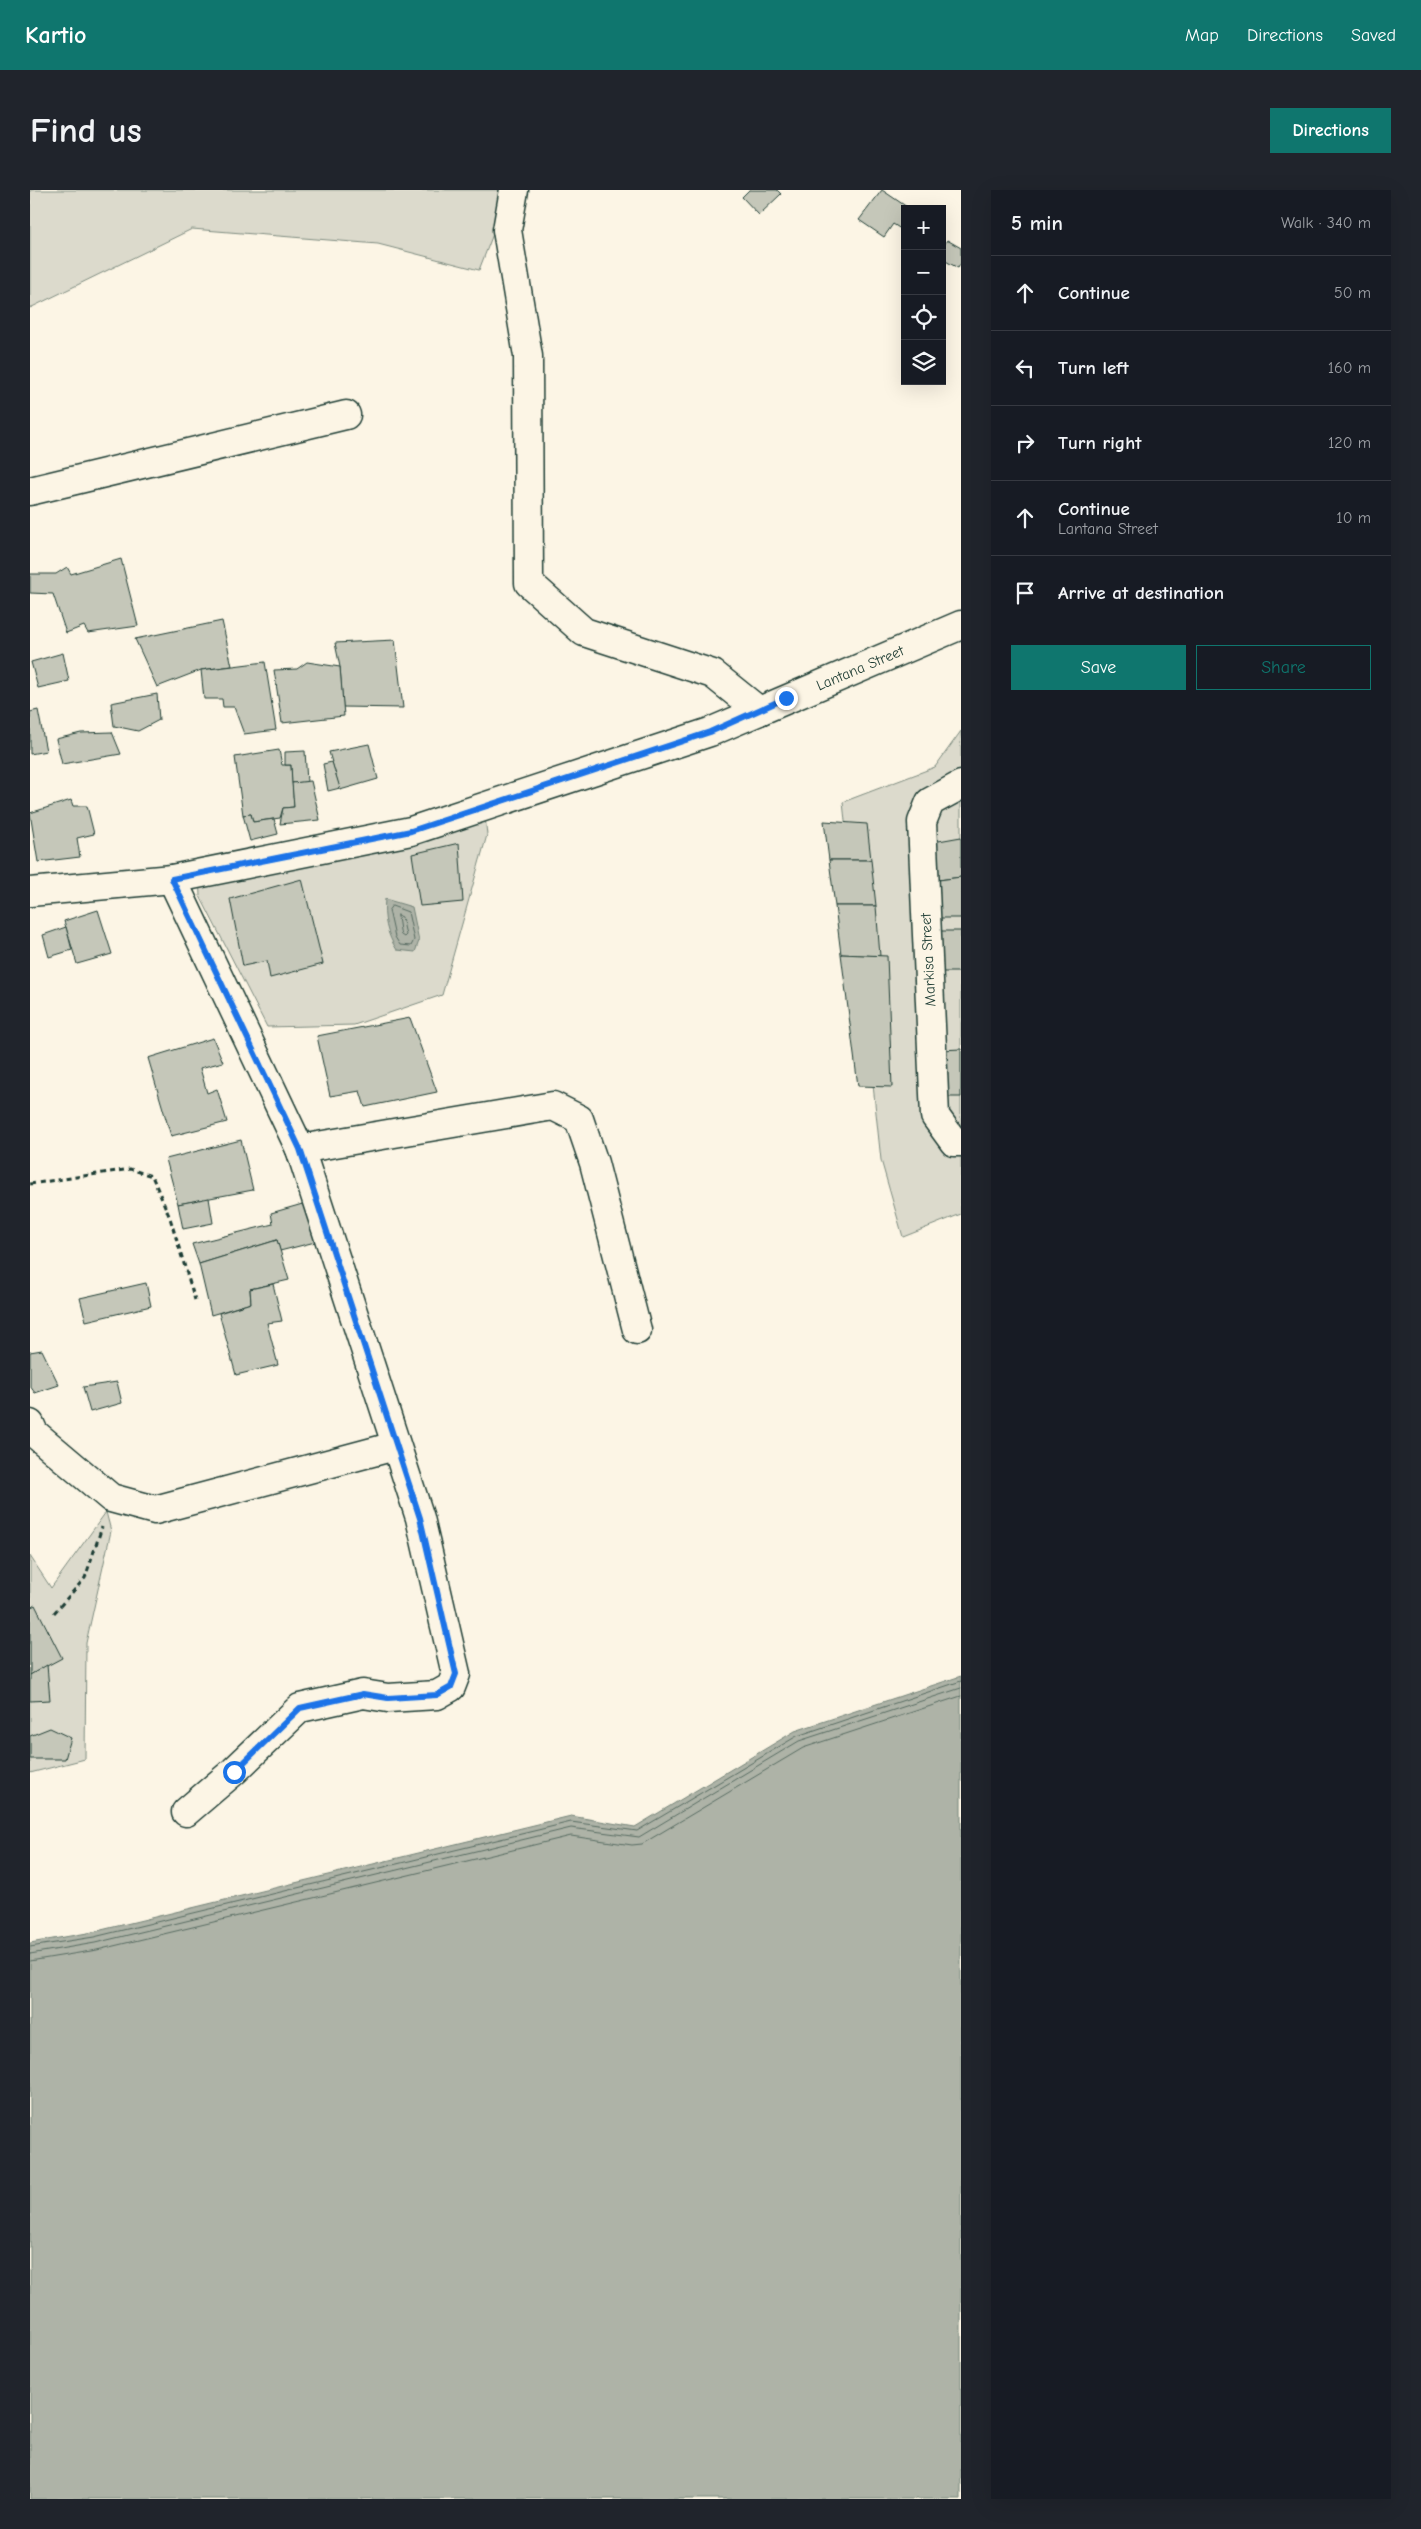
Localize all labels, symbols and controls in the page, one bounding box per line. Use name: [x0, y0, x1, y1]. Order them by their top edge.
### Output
text: Kartio: [25, 21, 87, 49]
text: Map: [1185, 25, 1219, 46]
text: Directions: [1247, 25, 1323, 46]
text: Saved: [1351, 25, 1396, 46]
button: Directions: [1270, 108, 1391, 153]
text: Find us: [30, 110, 142, 151]
map controls: [901, 205, 946, 385]
button: +: [901, 205, 946, 250]
text: 5 min: [1011, 211, 1063, 235]
text: Walk · 340 m: [1281, 214, 1371, 232]
button: −: [901, 250, 946, 295]
icon: ahead: [1011, 279, 1039, 307]
text: Continue: [1058, 282, 1130, 304]
text: 50 m: [1334, 284, 1371, 302]
button: locate: [901, 295, 946, 340]
button: layers: [901, 340, 946, 385]
icon: left: [1011, 354, 1039, 382]
text: Turn left: [1058, 357, 1129, 379]
text: 160 m: [1328, 359, 1371, 377]
icon: right: [1011, 429, 1039, 457]
text: Turn right: [1058, 432, 1142, 454]
text: 120 m: [1328, 434, 1371, 452]
text: Continue: [1058, 498, 1130, 520]
icon: ahead: [1011, 504, 1039, 532]
text: 10 m: [1336, 509, 1371, 527]
text: Lantana Street: [1058, 520, 1158, 538]
icon: arrive: [1011, 579, 1039, 607]
text: Arrive at destination: [1058, 582, 1224, 604]
street label: Lantana Street: [813, 641, 907, 695]
button: Save: [1011, 645, 1186, 690]
button: Share: [1196, 645, 1371, 690]
route end: [775, 687, 798, 710]
street label: Markisa Street: [917, 912, 939, 1007]
route start: [223, 1761, 246, 1784]

